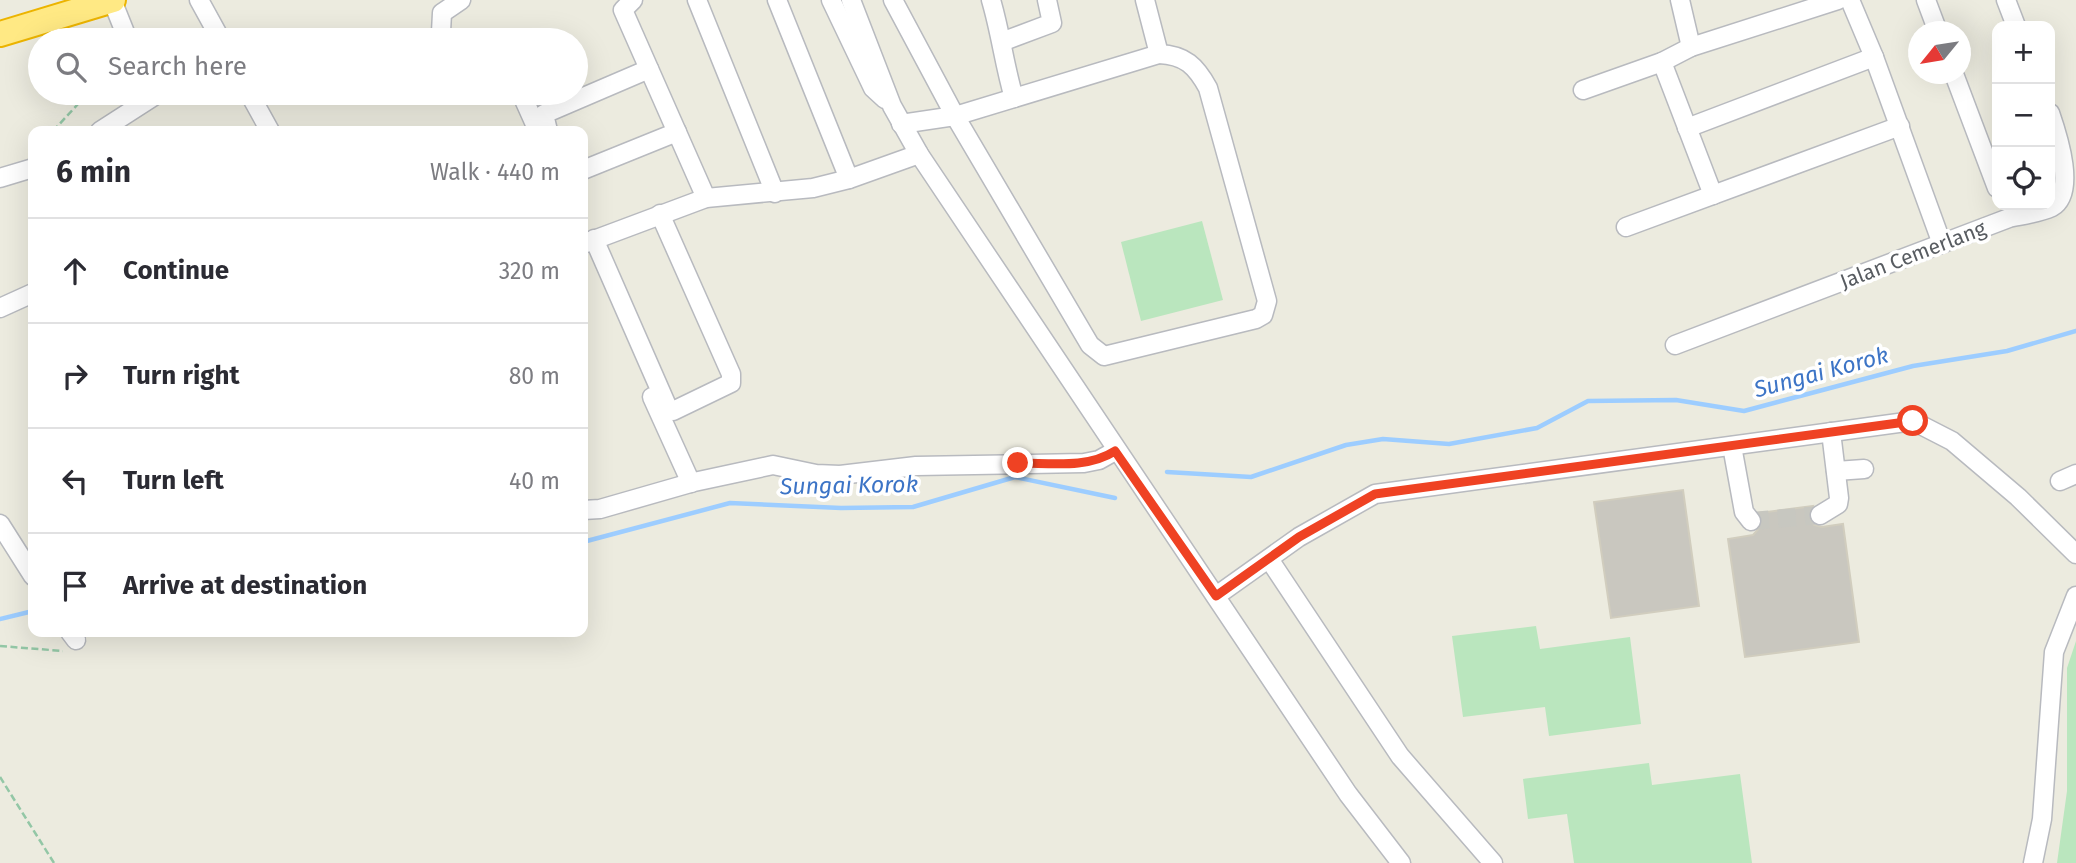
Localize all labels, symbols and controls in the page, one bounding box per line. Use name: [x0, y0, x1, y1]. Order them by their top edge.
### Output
north arrow: [1908, 21, 1971, 84]
map controls: [1992, 21, 2055, 210]
button: +: [1992, 21, 2055, 84]
search box: [28, 28, 588, 105]
icon: search: [52, 48, 90, 86]
text: Search here: [108, 51, 247, 82]
button: −: [1992, 84, 2055, 147]
button: locate: [1992, 147, 2055, 210]
text: 6 min: [56, 154, 131, 190]
text: Walk · 440 m: [430, 158, 560, 186]
street label: Jalan Cemerlang: [1836, 215, 1990, 295]
icon: ahead: [56, 252, 94, 290]
text: Continue: [123, 255, 229, 286]
text: 320 m: [499, 257, 560, 285]
water label: Sungai Korok: [1750, 341, 1891, 404]
icon: right: [56, 357, 94, 395]
text: Turn right: [123, 360, 240, 391]
text: 80 m: [509, 362, 560, 390]
route start: [1897, 405, 1928, 436]
route end: [1002, 447, 1033, 478]
icon: left: [56, 462, 94, 500]
text: Turn left: [123, 465, 224, 496]
text: 40 m: [509, 467, 560, 495]
water label: Sungai Korok: [779, 470, 918, 500]
icon: arrive: [56, 567, 94, 605]
text: Arrive at destination: [123, 570, 367, 601]

